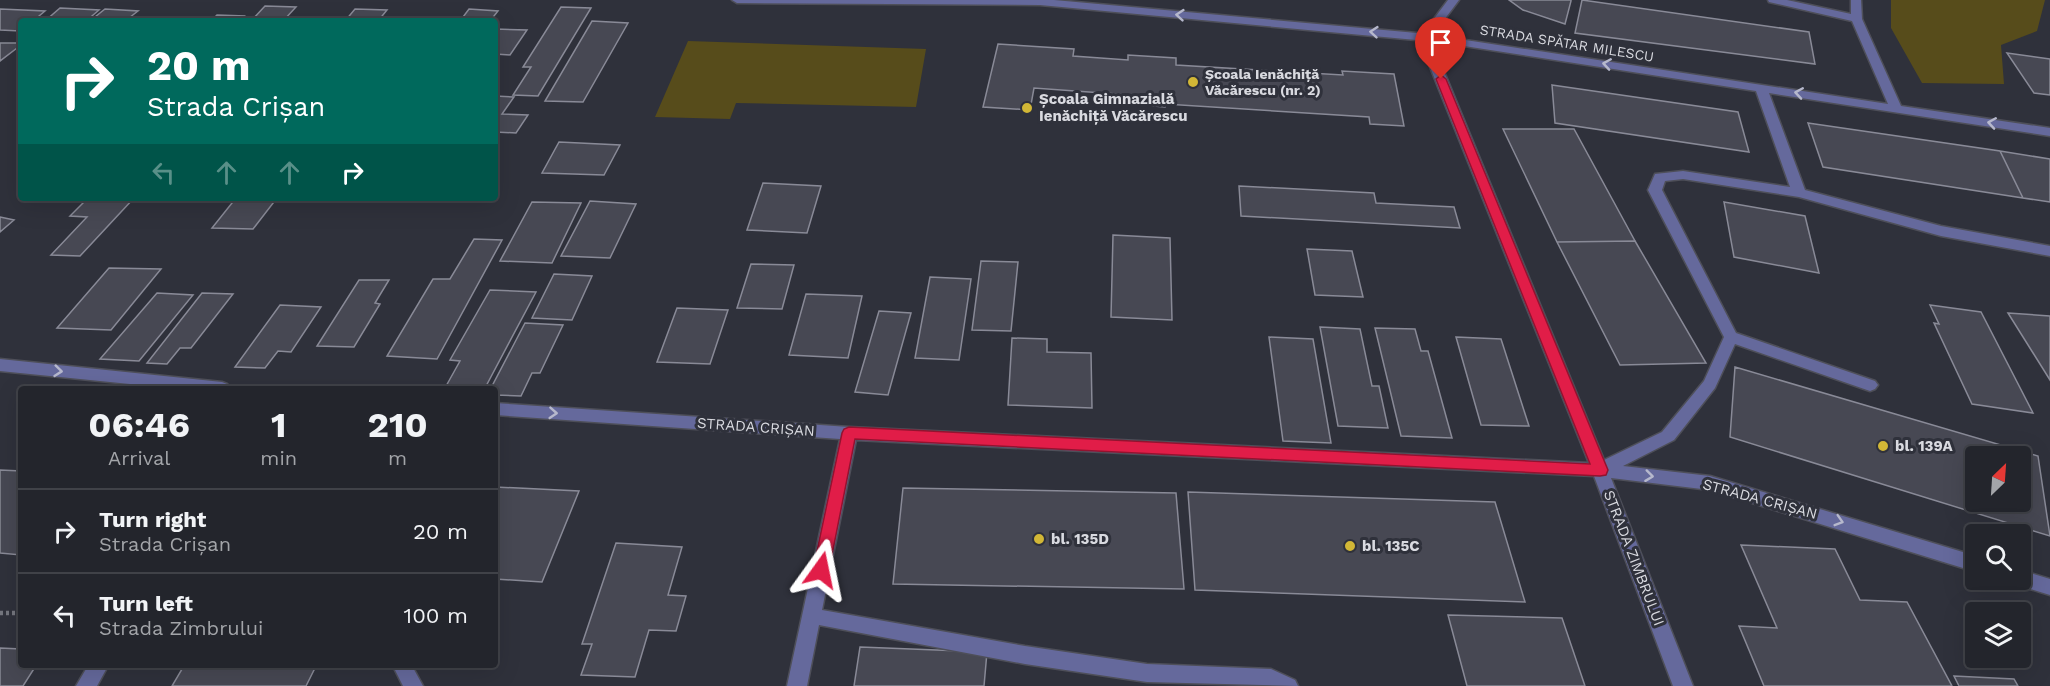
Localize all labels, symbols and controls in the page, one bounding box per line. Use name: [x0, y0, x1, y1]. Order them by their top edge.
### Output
one-way arrow: [1175, 9, 1184, 22]
pin: [1415, 17, 1466, 79]
street label: STRADA SPĂTAR MILESCU: [1479, 21, 1655, 65]
one-way arrow: [1369, 26, 1378, 39]
icon: arrive: [1424, 26, 1457, 59]
text: 20 m: [147, 41, 251, 90]
icon: right: [48, 42, 126, 120]
one-way arrow: [1602, 59, 1611, 71]
place label: Școala Ienăchiță Văcărescu (nr. 2): [1205, 66, 1321, 98]
marker: Școala Ienăchiță Văcărescu (nr. 2): [1186, 75, 1200, 89]
one-way arrow: [1795, 88, 1804, 100]
place label: Școala Gimnazială Ienăchiță Văcărescu: [1039, 90, 1188, 125]
text: Strada Crișan: [147, 91, 325, 123]
marker: Școala Gimnazială Ienăchiță Văcărescu: [1020, 101, 1034, 115]
one-way arrow: [1988, 117, 1997, 129]
icon: left: [147, 156, 180, 189]
icon: ahead: [210, 156, 243, 189]
icon: ahead: [273, 156, 306, 189]
icon: right: [336, 156, 369, 189]
one-way arrow: [54, 364, 63, 377]
text: 06:46: [88, 404, 190, 446]
text: 1: [271, 404, 287, 446]
text: 210: [367, 404, 428, 446]
one-way arrow: [549, 406, 558, 419]
street label: STRADA CRIȘAN: [696, 414, 816, 440]
place label: bl. 139A: [1895, 437, 1954, 455]
marker: bl. 139A: [1876, 439, 1890, 453]
text: Arrival: [108, 446, 170, 470]
text: min: [260, 446, 297, 470]
text: m: [388, 446, 407, 470]
north arrow: [1965, 446, 2031, 512]
map controls: [1965, 446, 2031, 668]
one-way arrow: [1645, 469, 1654, 482]
street label: STRADA CRIȘAN: [1701, 475, 1819, 523]
street label: STRADA ZIMBRULUI: [1600, 488, 1668, 628]
text: Turn right: [99, 507, 206, 532]
one-way arrow: [1833, 514, 1844, 526]
icon: right: [48, 515, 81, 548]
text: 20 m: [413, 519, 468, 544]
button: search: [1965, 524, 2031, 590]
place label: bl. 135D: [1051, 530, 1109, 548]
text: Strada Crișan: [99, 532, 231, 556]
marker: bl. 135D: [1032, 532, 1046, 546]
place label: bl. 135C: [1362, 537, 1419, 555]
position arrow: [789, 538, 853, 602]
marker: bl. 135C: [1343, 539, 1357, 553]
text: Turn left: [99, 591, 193, 616]
icon: left: [48, 599, 81, 632]
button: layers: [1965, 602, 2031, 668]
text: 100 m: [404, 603, 468, 628]
text: Strada Zimbrului: [99, 616, 263, 640]

